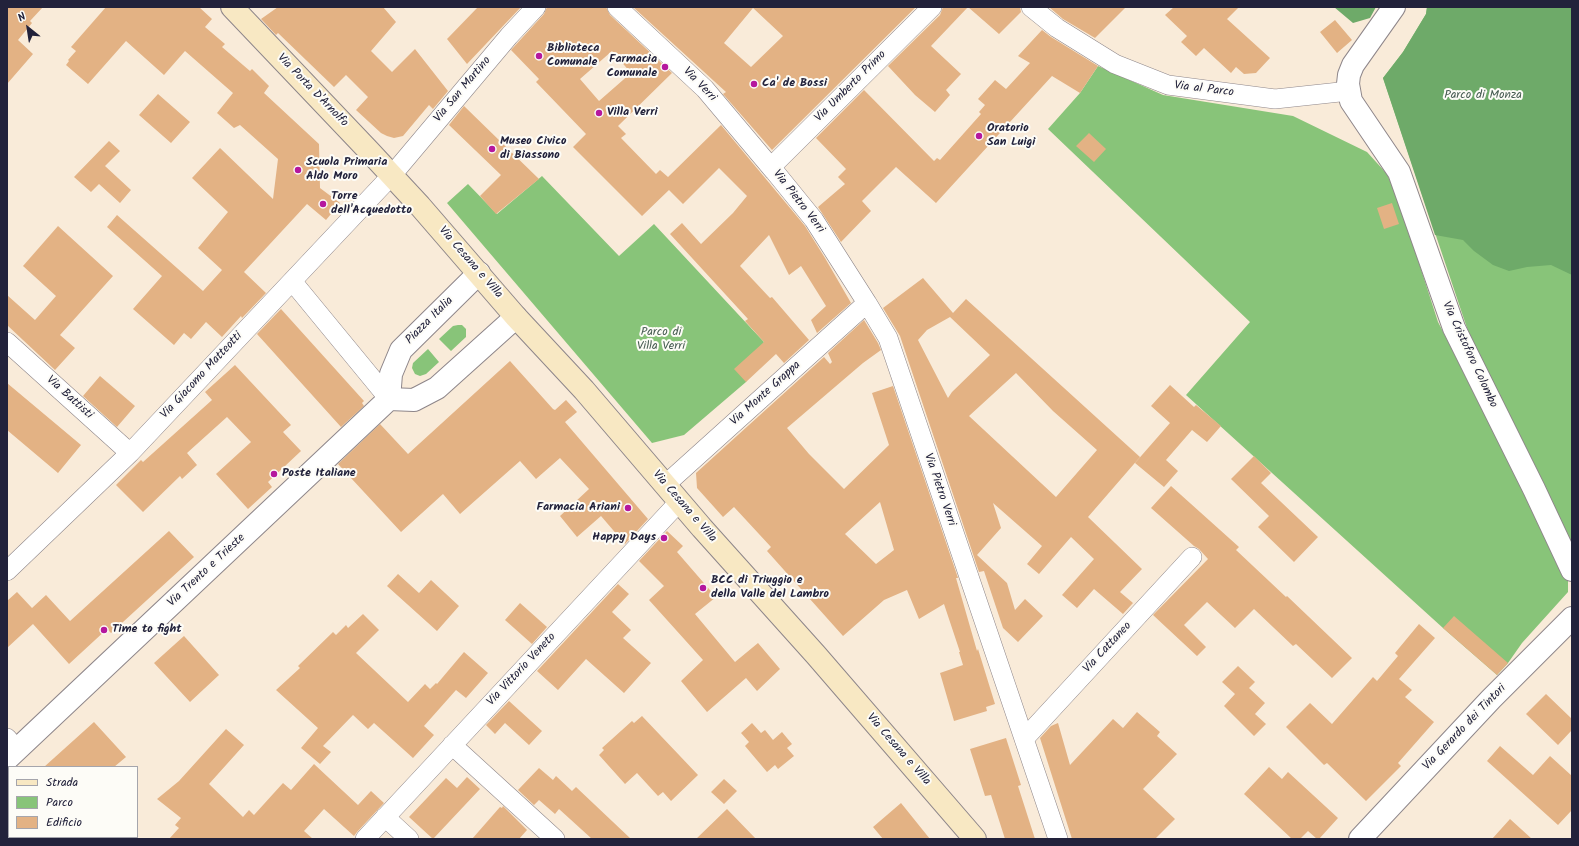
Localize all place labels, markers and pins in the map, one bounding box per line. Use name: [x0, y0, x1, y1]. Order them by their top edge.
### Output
place label: Biblioteca Comunale: [547, 42, 599, 70]
marker: Biblioteca Comunale: [534, 51, 544, 61]
place label: Farmacia Comunale: [607, 53, 657, 81]
marker: Farmacia Comunale: [660, 62, 670, 72]
place label: Ca' de Bossi: [762, 77, 827, 91]
marker: Ca' de Bossi: [749, 79, 759, 89]
place label: Villa Verri: [607, 106, 658, 120]
marker: Villa Verri: [594, 108, 604, 118]
place label: Oratorio San Luigi: [987, 122, 1035, 150]
marker: Oratorio San Luigi: [974, 131, 984, 141]
place label: Museo Civico di Biassono: [500, 135, 567, 163]
marker: Museo Civico di Biassono: [487, 144, 497, 154]
place label: Scuola Primaria Aldo Moro: [306, 156, 387, 184]
marker: Scuola Primaria Aldo Moro: [293, 165, 303, 175]
place label: Torre dell'Acquedotto: [331, 190, 412, 218]
marker: Torre dell'Acquedotto: [318, 199, 328, 209]
place label: Poste Italiane: [282, 467, 356, 481]
marker: Poste Italiane: [269, 469, 279, 479]
place label: Farmacia Ariani: [536, 501, 620, 515]
marker: Farmacia Ariani: [623, 503, 633, 513]
place label: Happy Days: [592, 531, 656, 545]
marker: Happy Days: [659, 533, 669, 543]
place label: BCC di Triuggio e della Valle del Lambro: [711, 574, 829, 602]
marker: BCC di Triuggio e della Valle del Lambro: [698, 583, 708, 593]
place label: Time to fight: [112, 623, 182, 637]
marker: Time to fight: [99, 625, 109, 635]

